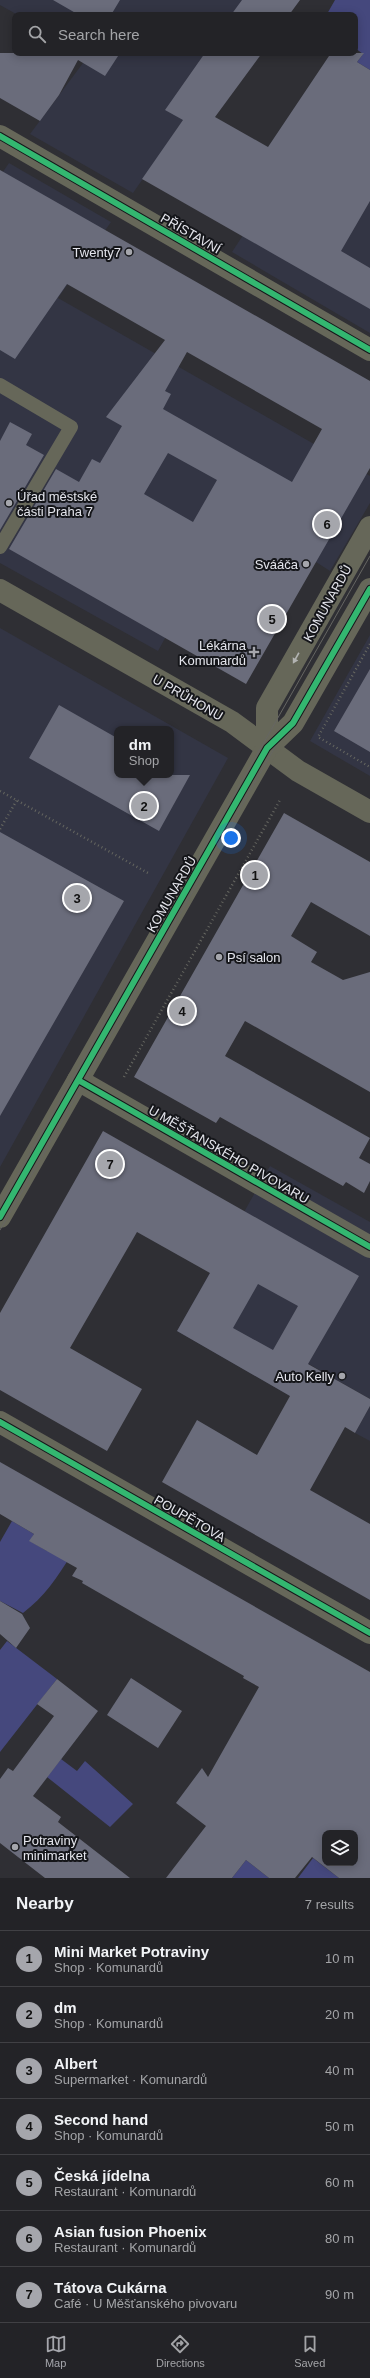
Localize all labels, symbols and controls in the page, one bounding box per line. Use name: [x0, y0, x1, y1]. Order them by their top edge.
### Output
search box: [12, 12, 358, 56]
icon: search: [26, 23, 48, 45]
text: Search here: [58, 26, 140, 43]
street label: PŘÍSTAVNÍ: [158, 210, 224, 257]
place label: Twenty7: [73, 245, 121, 260]
marker: Twenty7: [124, 247, 134, 257]
place label: Úřad městské části Praha 7: [17, 489, 97, 519]
marker: Úřad městské části Praha 7: [4, 498, 14, 508]
pin: 6: [314, 509, 340, 539]
place label: Svááča: [255, 557, 299, 572]
marker: Svááča: [301, 559, 311, 569]
street label: KOMUNARDŮ: [300, 562, 355, 644]
pin: 5: [259, 604, 285, 634]
place label: Lékárna Komunardů: [179, 638, 247, 668]
marker: Lékárna Komunardů: [249, 647, 259, 657]
one-way arrow: [292, 652, 299, 664]
street label: U PRŮHONU: [150, 671, 226, 724]
popup: [114, 726, 174, 778]
text: dm: [129, 736, 151, 753]
text: Shop: [129, 753, 159, 768]
pin: 2: [131, 791, 157, 821]
your location: [221, 828, 241, 848]
street label: KOMUNARDŮ: [144, 854, 199, 935]
pin: 1: [242, 860, 268, 890]
pin: 3: [64, 883, 90, 913]
place label: Psí salon: [227, 950, 280, 965]
marker: Psí salon: [214, 952, 224, 962]
pin: 4: [169, 996, 195, 1026]
street label: U MĚŠŤANSKÉHO PIVOVARU: [146, 1102, 312, 1207]
pin: 7: [97, 1149, 123, 1179]
place label: Auto Kelly: [275, 1369, 334, 1384]
marker: Auto Kelly: [337, 1371, 347, 1381]
street label: POUPĚTOVA: [151, 1492, 228, 1545]
map controls: [322, 1830, 358, 1866]
button: layers: [322, 1830, 358, 1866]
place label: Potraviny minimarket: [23, 1833, 87, 1863]
marker: Potraviny minimarket: [10, 1842, 20, 1852]
text: Nearby: [16, 1894, 74, 1913]
text: 7 results: [305, 1897, 354, 1912]
text: Mini Market Potraviny: [54, 1943, 209, 1960]
text: 1: [25, 1951, 33, 1966]
text: 10 m: [325, 1951, 354, 1966]
text: Shop · Komunardů: [54, 1960, 163, 1975]
text: dm: [54, 1999, 77, 2016]
text: 2: [25, 2007, 33, 2022]
text: 20 m: [325, 2007, 354, 2022]
text: Shop · Komunardů: [54, 2016, 163, 2031]
text: Albert: [54, 2055, 97, 2072]
text: 3: [25, 2063, 33, 2078]
text: 40 m: [325, 2063, 354, 2078]
text: Supermarket · Komunardů: [54, 2072, 207, 2087]
text: Second hand: [54, 2111, 148, 2128]
text: 4: [25, 2119, 33, 2134]
text: 50 m: [325, 2119, 354, 2134]
text: Shop · Komunardů: [54, 2128, 163, 2143]
text: Česká jídelna: [54, 2167, 150, 2184]
text: 5: [25, 2175, 33, 2190]
text: 60 m: [325, 2175, 354, 2190]
text: Restaurant · Komunardů: [54, 2184, 196, 2199]
text: Asian fusion Phoenix: [54, 2223, 207, 2240]
text: 6: [25, 2231, 33, 2246]
text: 80 m: [325, 2231, 354, 2246]
text: Restaurant · Komunardů: [54, 2240, 196, 2255]
text: Tátova Cukárna: [54, 2279, 167, 2296]
text: 7: [25, 2287, 33, 2302]
text: 90 m: [325, 2287, 354, 2302]
text: Café · U Měšťanského pivovaru: [54, 2296, 237, 2311]
tab: Map: [45, 2333, 67, 2369]
tab: Directions: [156, 2333, 205, 2369]
tab: Saved: [294, 2333, 325, 2369]

